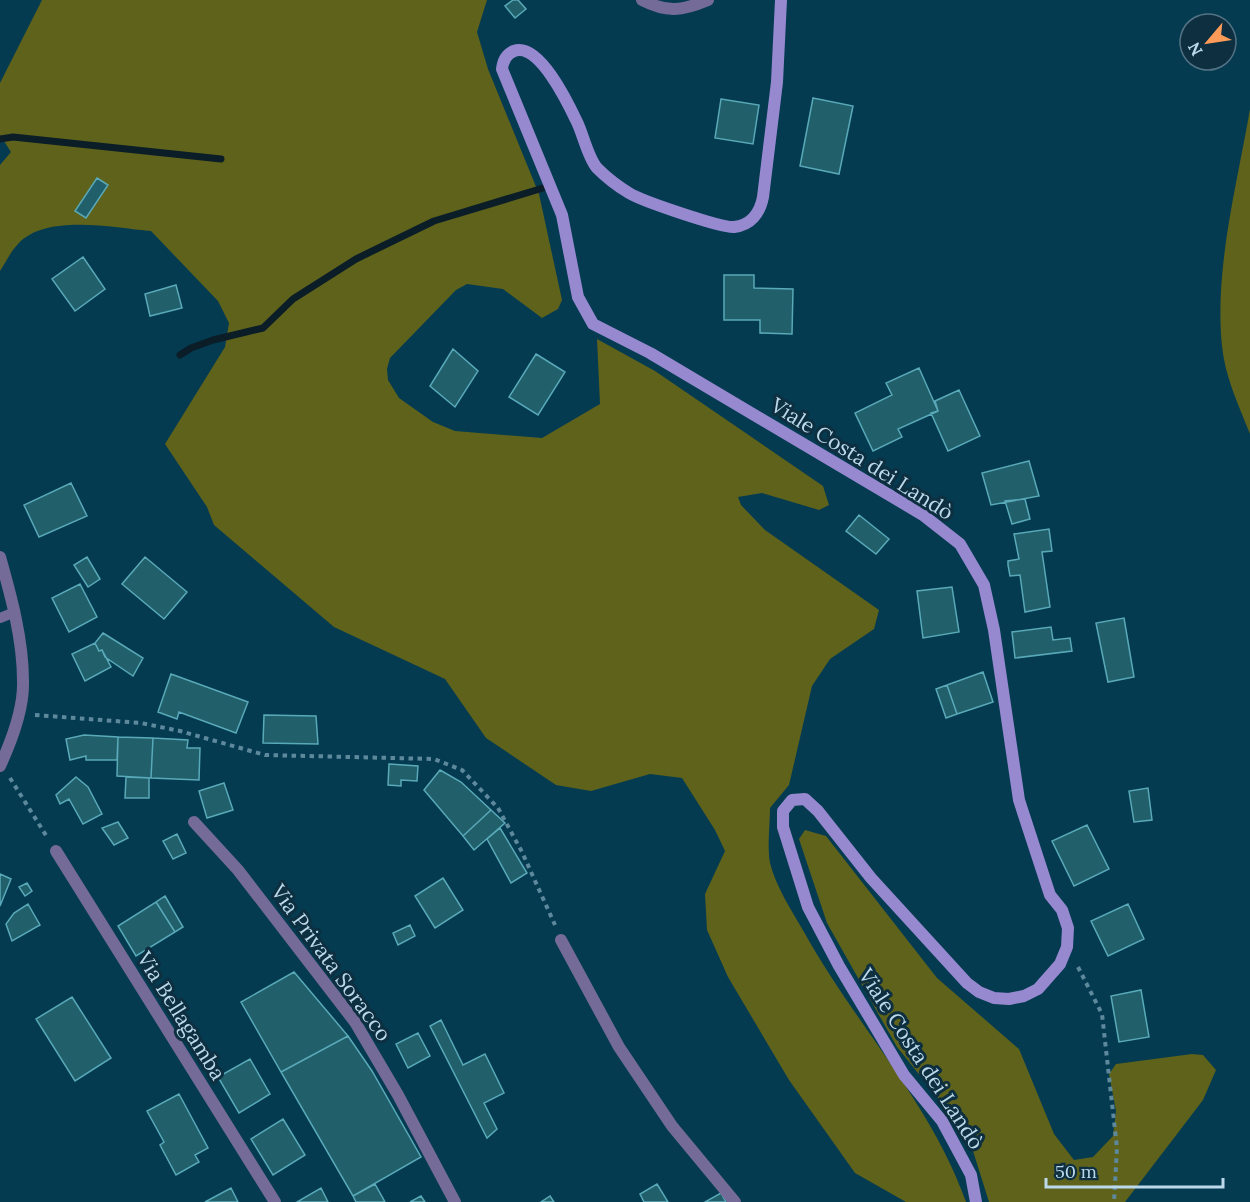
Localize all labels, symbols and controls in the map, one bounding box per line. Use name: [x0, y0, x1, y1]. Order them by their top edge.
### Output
north arrow: [1178, 12, 1238, 72]
text: N: [1183, 39, 1207, 60]
street label: Viale Costa dei Landò: [765, 391, 959, 526]
street label: Via Privata Soracco: [265, 878, 397, 1046]
street label: Via Bellagamba: [131, 946, 232, 1085]
street label: Viale Costa dei Landò: [852, 962, 990, 1154]
scale bar: [1046, 1151, 1223, 1189]
text: 50 m: [1055, 1160, 1097, 1183]

